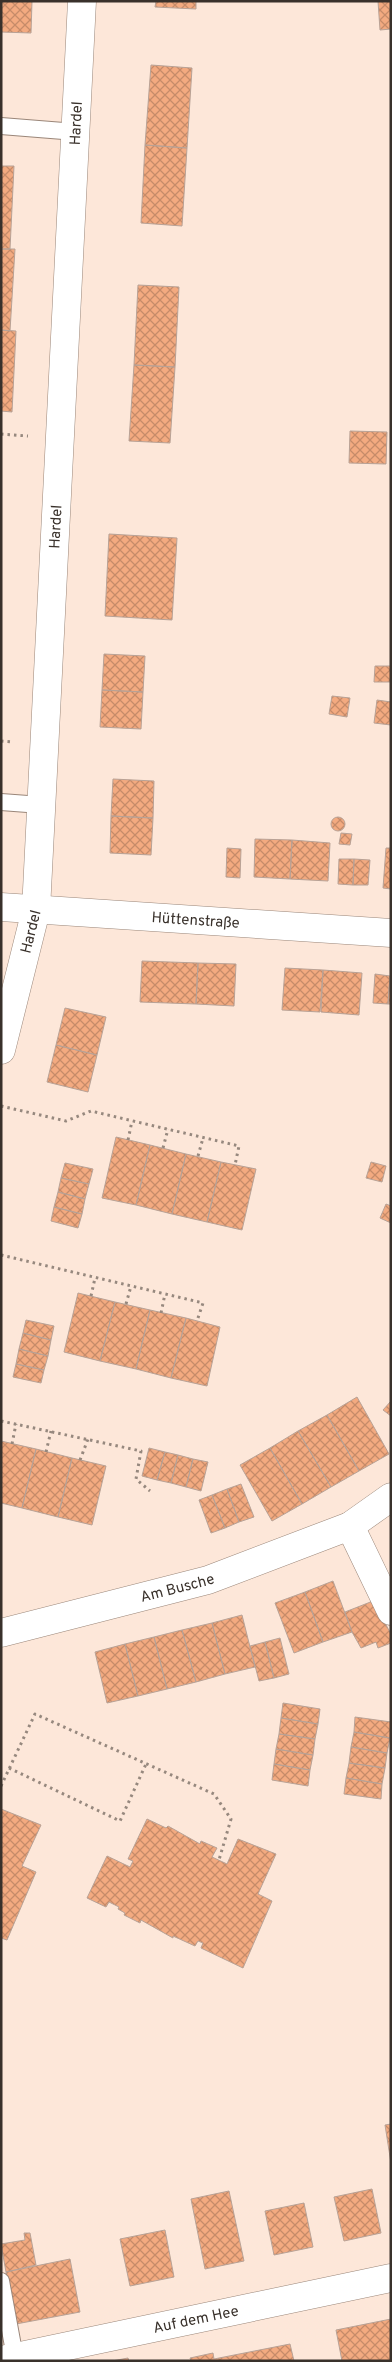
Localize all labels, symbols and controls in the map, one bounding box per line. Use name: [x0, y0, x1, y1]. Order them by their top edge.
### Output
street label: Hardel: [67, 101, 88, 146]
street label: Hardel: [46, 504, 67, 549]
street label: Hardel: [17, 908, 47, 956]
street label: Hüttenstraße: [151, 909, 240, 934]
street label: Am Busche: [139, 1570, 218, 1608]
street label: Auf dem Hee: [152, 2302, 241, 2339]

